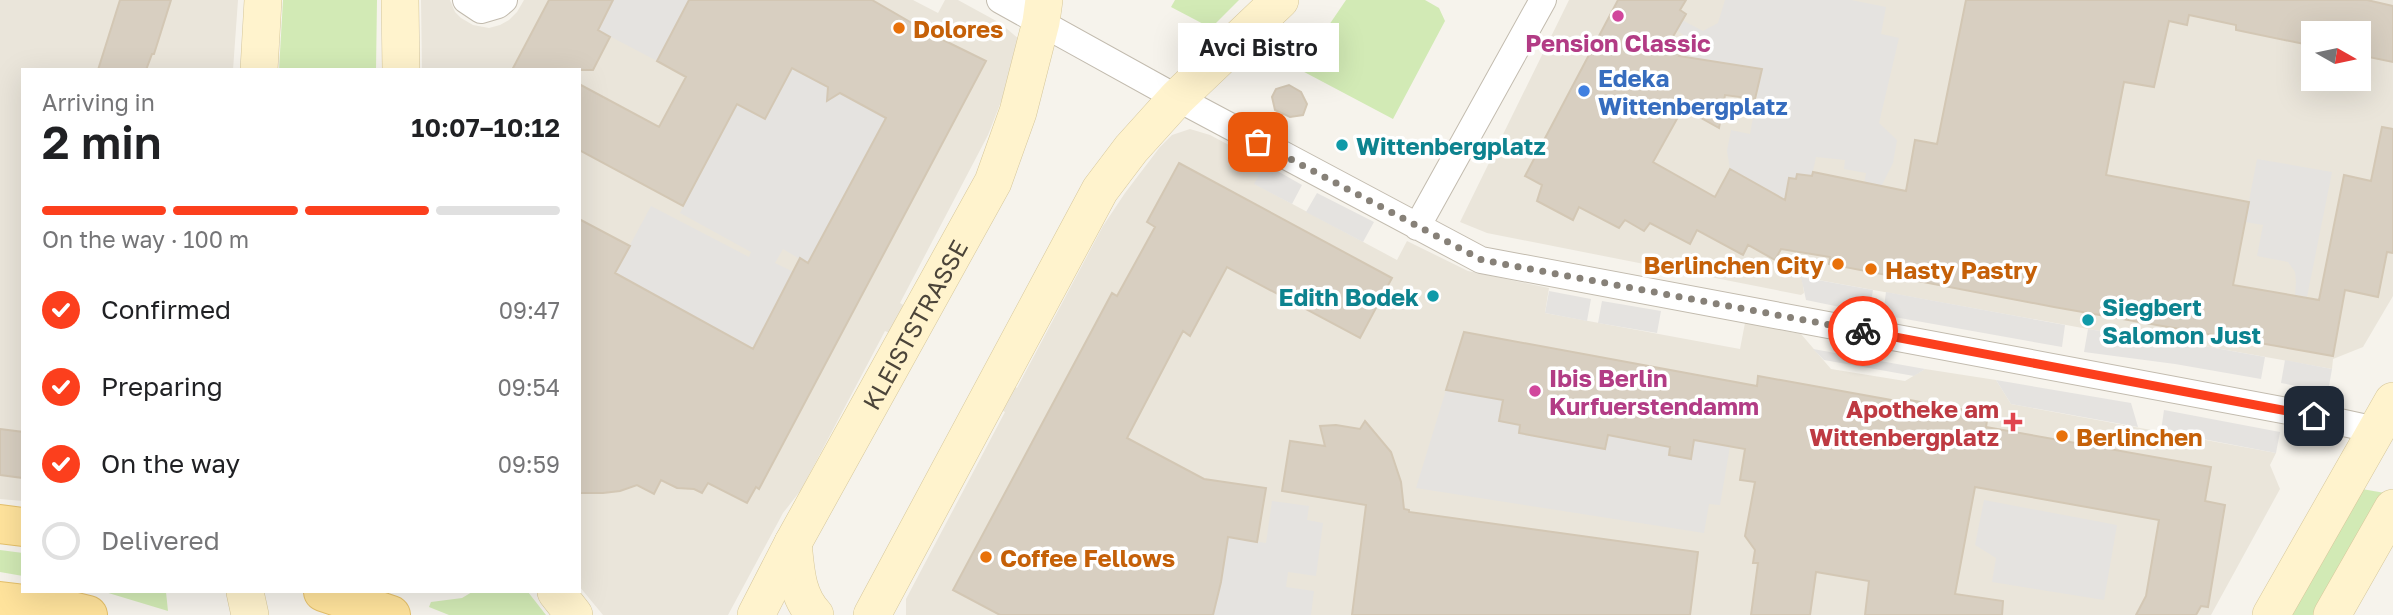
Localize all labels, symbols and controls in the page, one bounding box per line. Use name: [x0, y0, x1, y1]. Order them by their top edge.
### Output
marker: Pension Classic: [1610, 8, 1626, 24]
place label: Dolores: [913, 14, 1003, 43]
marker: Dolores: [891, 20, 907, 36]
north arrow: [2301, 21, 2371, 91]
map controls: [2301, 21, 2371, 91]
callout: Avci Bistro: [1178, 23, 1338, 72]
place label: Pension Classic: [1525, 28, 1711, 57]
text: Avci Bistro: [1199, 33, 1318, 61]
place label: Edeka Wittenbergplatz: [1598, 63, 1788, 120]
marker: Edeka Wittenbergplatz: [1576, 83, 1592, 99]
text: Arriving in: [42, 88, 155, 116]
text: 10:07–10:12: [411, 112, 560, 143]
pin: [1228, 112, 1288, 172]
text: 2 min: [42, 114, 162, 169]
icon: bag: [1239, 123, 1277, 161]
place label: Wittenbergplatz: [1356, 131, 1546, 160]
marker: Wittenbergplatz: [1334, 137, 1350, 153]
text: On the way · 100 m: [42, 225, 249, 253]
street label: KLEISTSTRASSE: [856, 234, 973, 414]
place label: Berlinchen City: [1644, 250, 1825, 279]
place label: Hasty Pastry: [1885, 255, 2038, 284]
marker: Berlinchen City: [1830, 256, 1846, 272]
marker: Hasty Pastry: [1863, 261, 1879, 277]
place label: Edith Bodek: [1279, 282, 1419, 311]
marker: Edith Bodek: [1425, 288, 1441, 304]
icon: check: [42, 291, 80, 329]
place label: Siegbert Salomon Just: [2102, 292, 2261, 349]
text: Confirmed: [101, 294, 231, 325]
text: 09:47: [499, 296, 560, 324]
courier: [1828, 296, 1898, 366]
icon: bike: [1844, 312, 1882, 350]
marker: Siegbert Salomon Just: [2080, 312, 2096, 328]
place label: Ibis Berlin Kurfuerstendamm: [1549, 363, 1759, 420]
icon: check: [42, 368, 80, 406]
text: Preparing: [101, 371, 223, 402]
text: 09:54: [498, 373, 560, 401]
marker: Ibis Berlin Kurfuerstendamm: [1527, 383, 1543, 399]
pin: [2284, 386, 2344, 446]
place label: Apotheke am Wittenbergplatz: [1809, 394, 1999, 451]
icon: home: [2295, 397, 2333, 435]
marker: Apotheke am Wittenbergplatz: [2005, 414, 2021, 430]
place label: Berlinchen: [2076, 422, 2203, 451]
marker: Berlinchen: [2054, 428, 2070, 444]
icon: check: [42, 445, 80, 483]
text: On the way: [101, 448, 240, 479]
text: 09:59: [498, 450, 560, 478]
text: Delivered: [101, 525, 220, 556]
place label: Coffee Fellows: [1000, 543, 1175, 572]
marker: Coffee Fellows: [978, 549, 994, 565]

